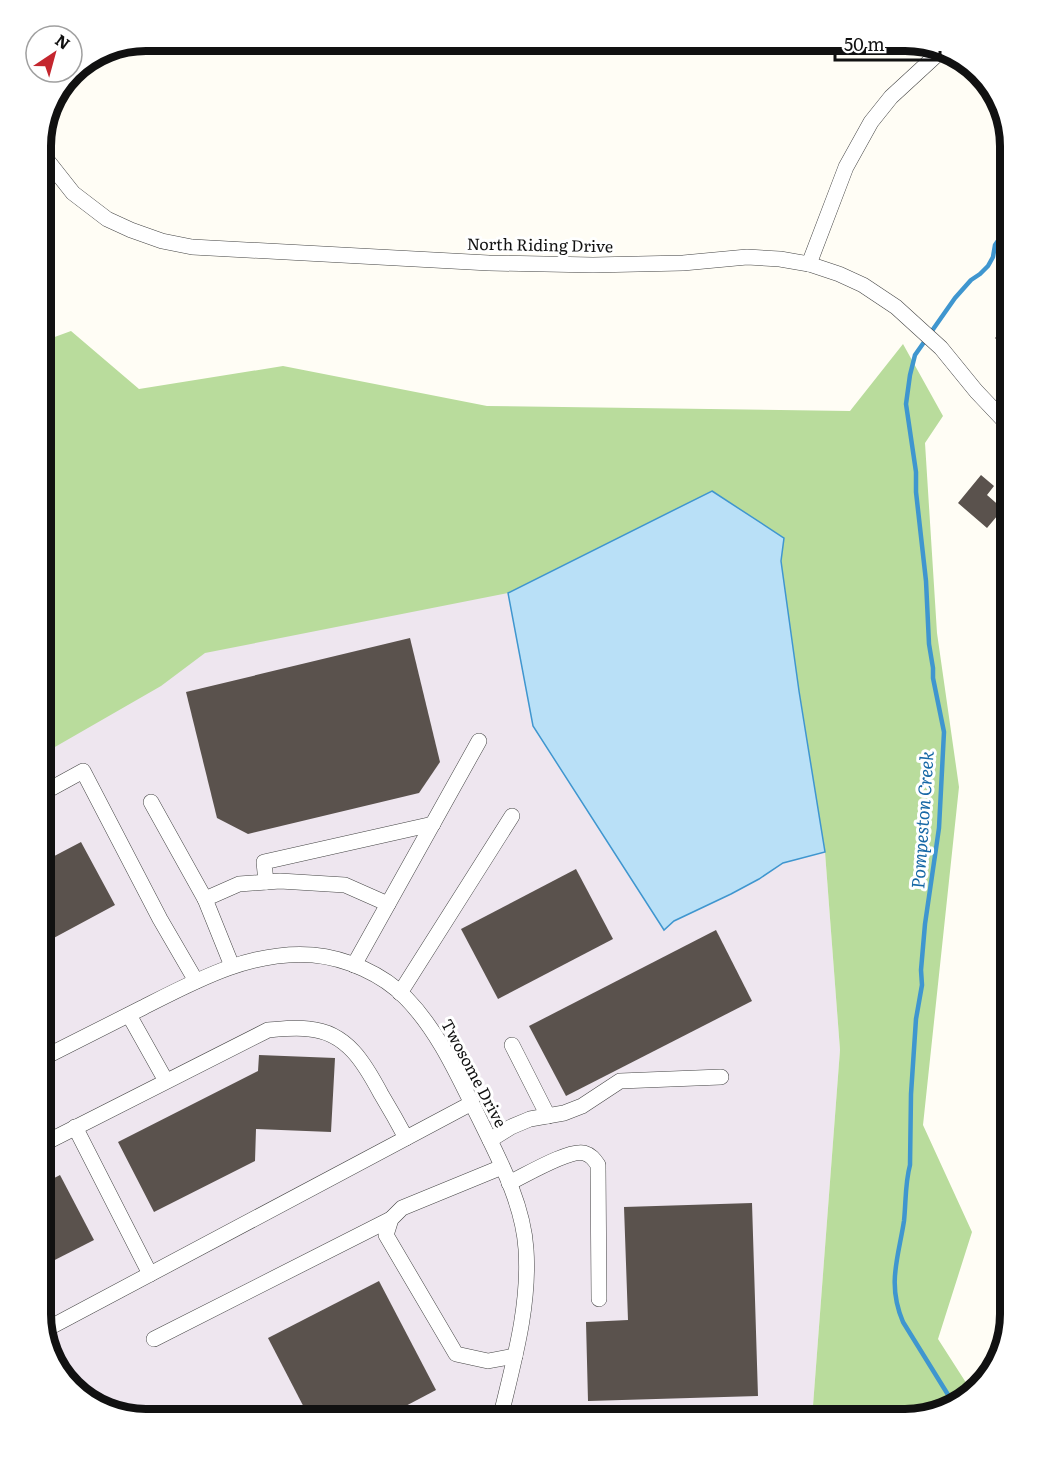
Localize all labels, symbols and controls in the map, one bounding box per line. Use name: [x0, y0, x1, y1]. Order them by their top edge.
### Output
north arrow: [24, 24, 84, 84]
scale bar: [835, 24, 940, 62]
text: N: [51, 27, 76, 55]
text: 50 m: [844, 30, 885, 57]
street label: North Riding Drive: [467, 231, 613, 257]
water label: Pompeston Creek: [903, 750, 940, 890]
street label: Twosome Drive: [436, 1014, 514, 1131]

